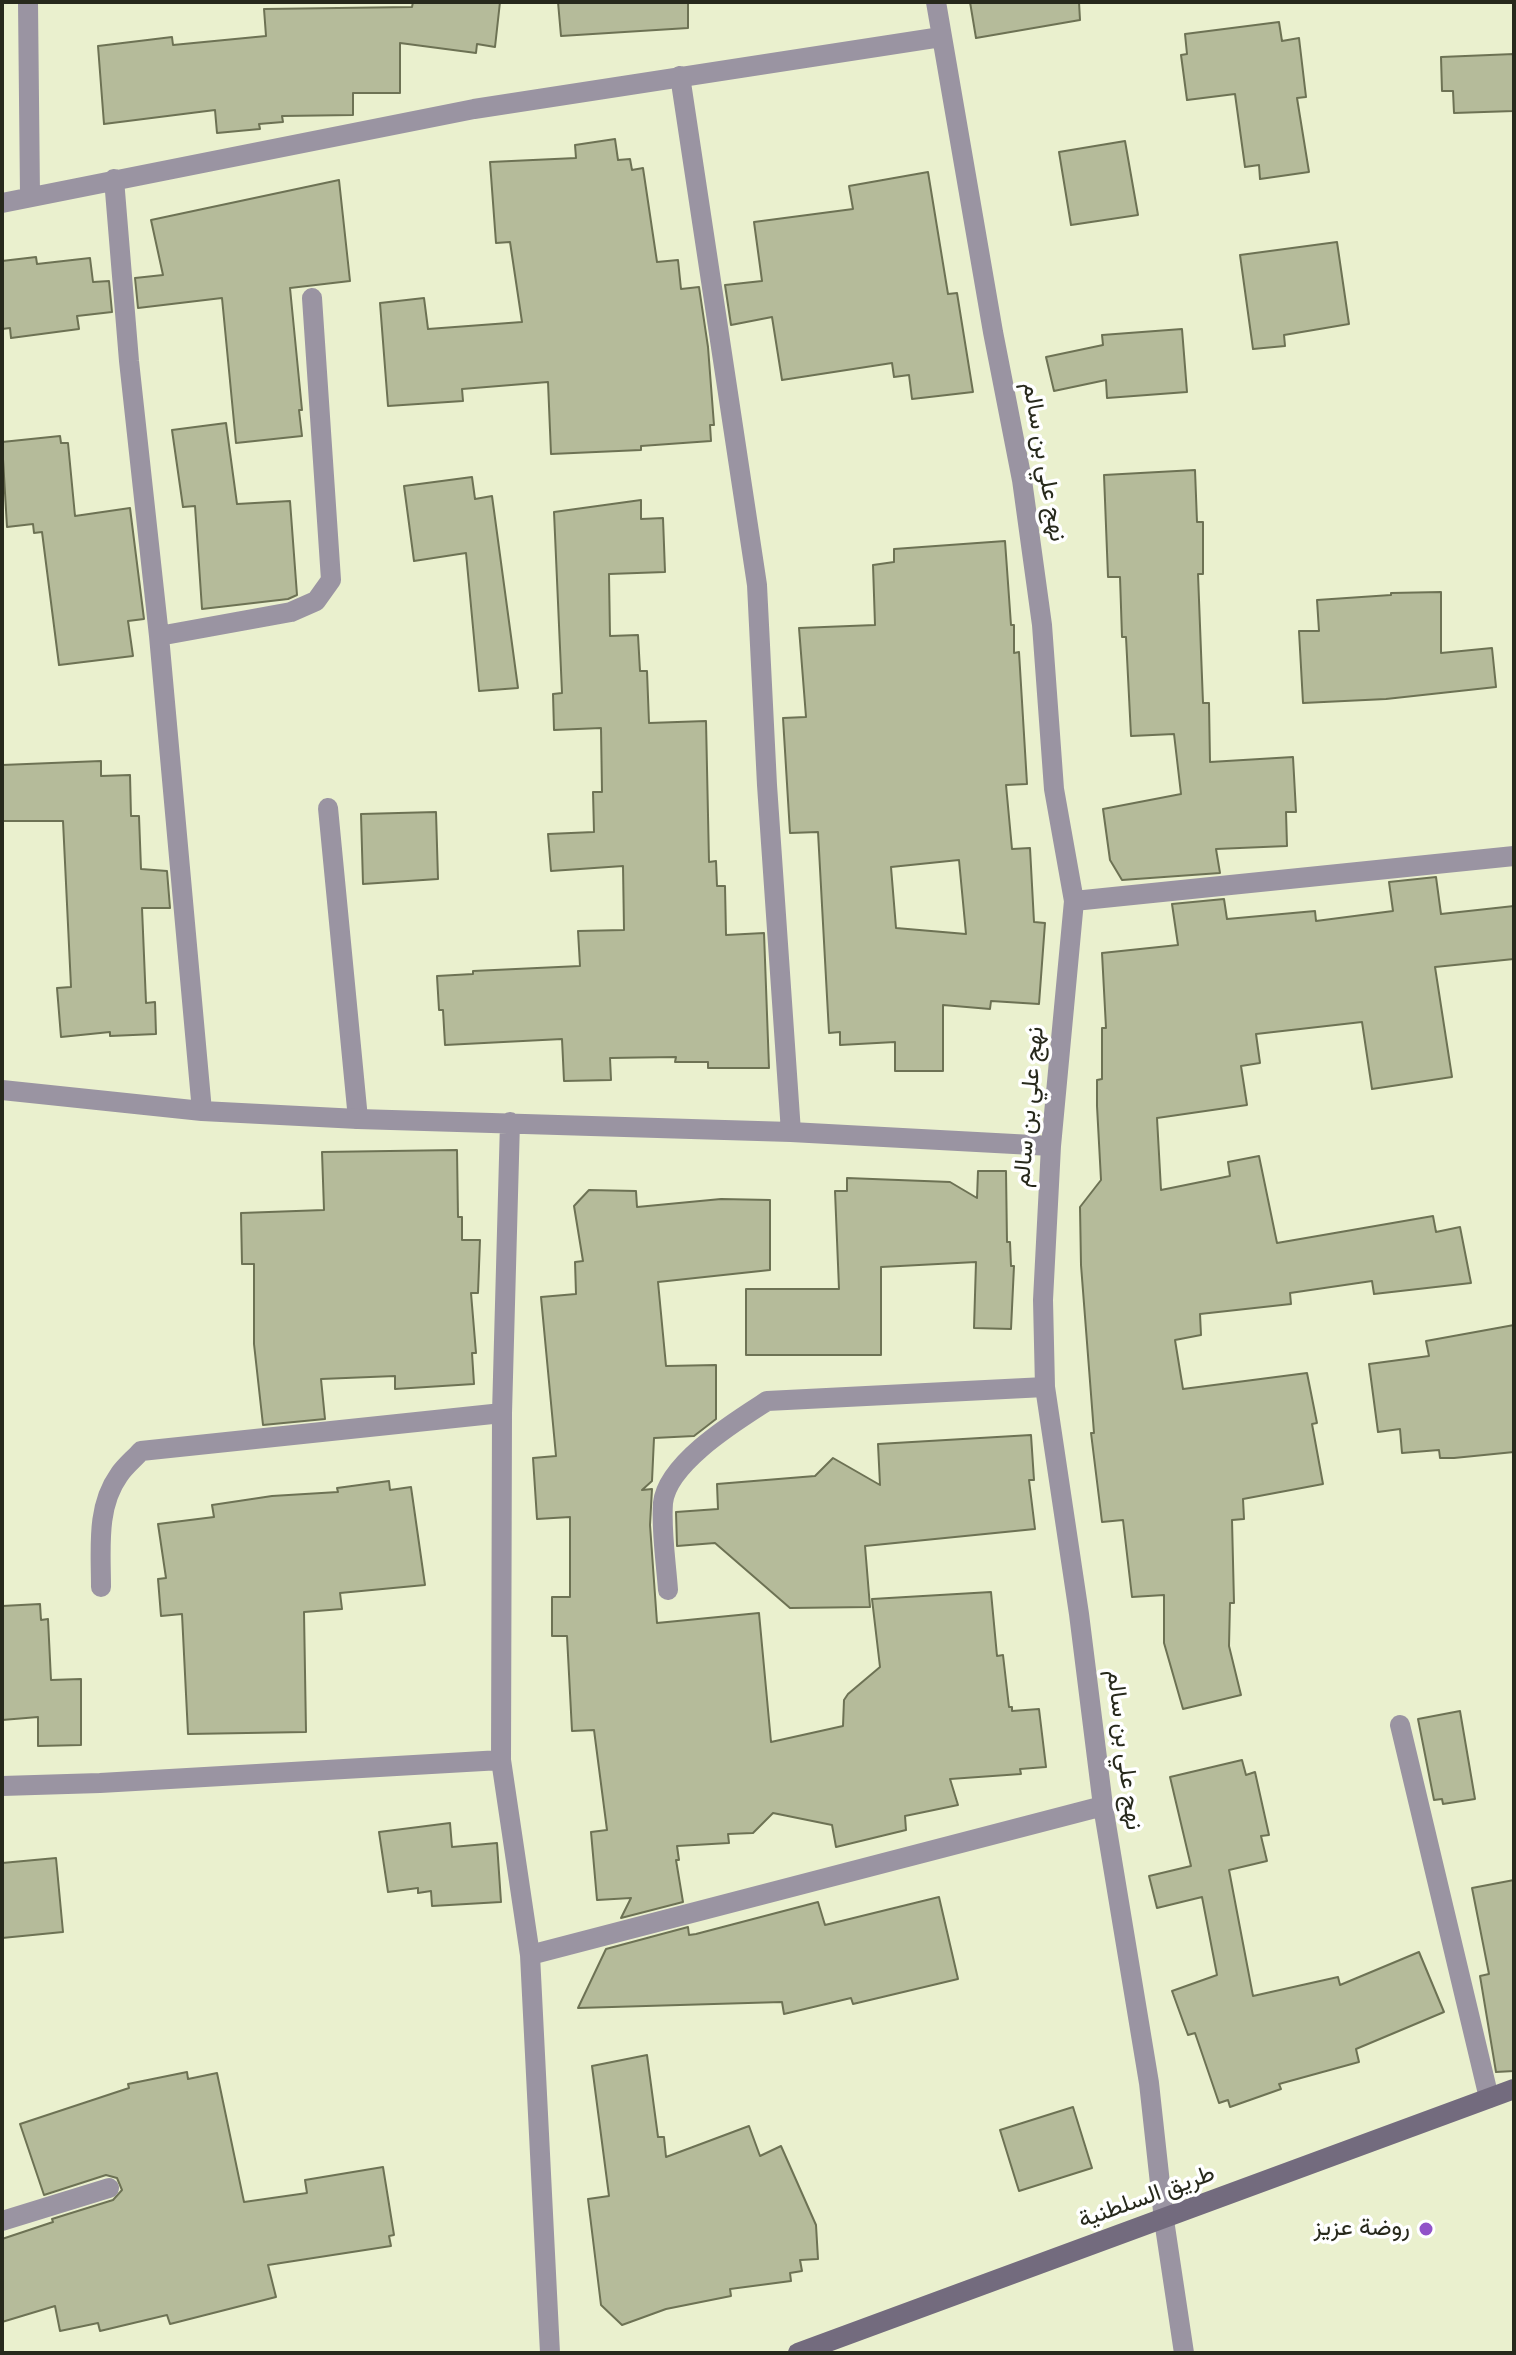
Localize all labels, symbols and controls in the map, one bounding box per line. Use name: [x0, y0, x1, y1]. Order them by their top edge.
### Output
street label: نهج علي بن سالم: [1015, 380, 1071, 544]
street label: نهج علي بن سالم: [1009, 1025, 1051, 1189]
street label: نهج علي بن سالم: [1099, 1668, 1147, 1832]
street label: طريق السلطنية: [1075, 2160, 1219, 2236]
place label: روضة عزيز: [1313, 2215, 1410, 2243]
marker: روضة عزيز: [1417, 2220, 1435, 2238]

